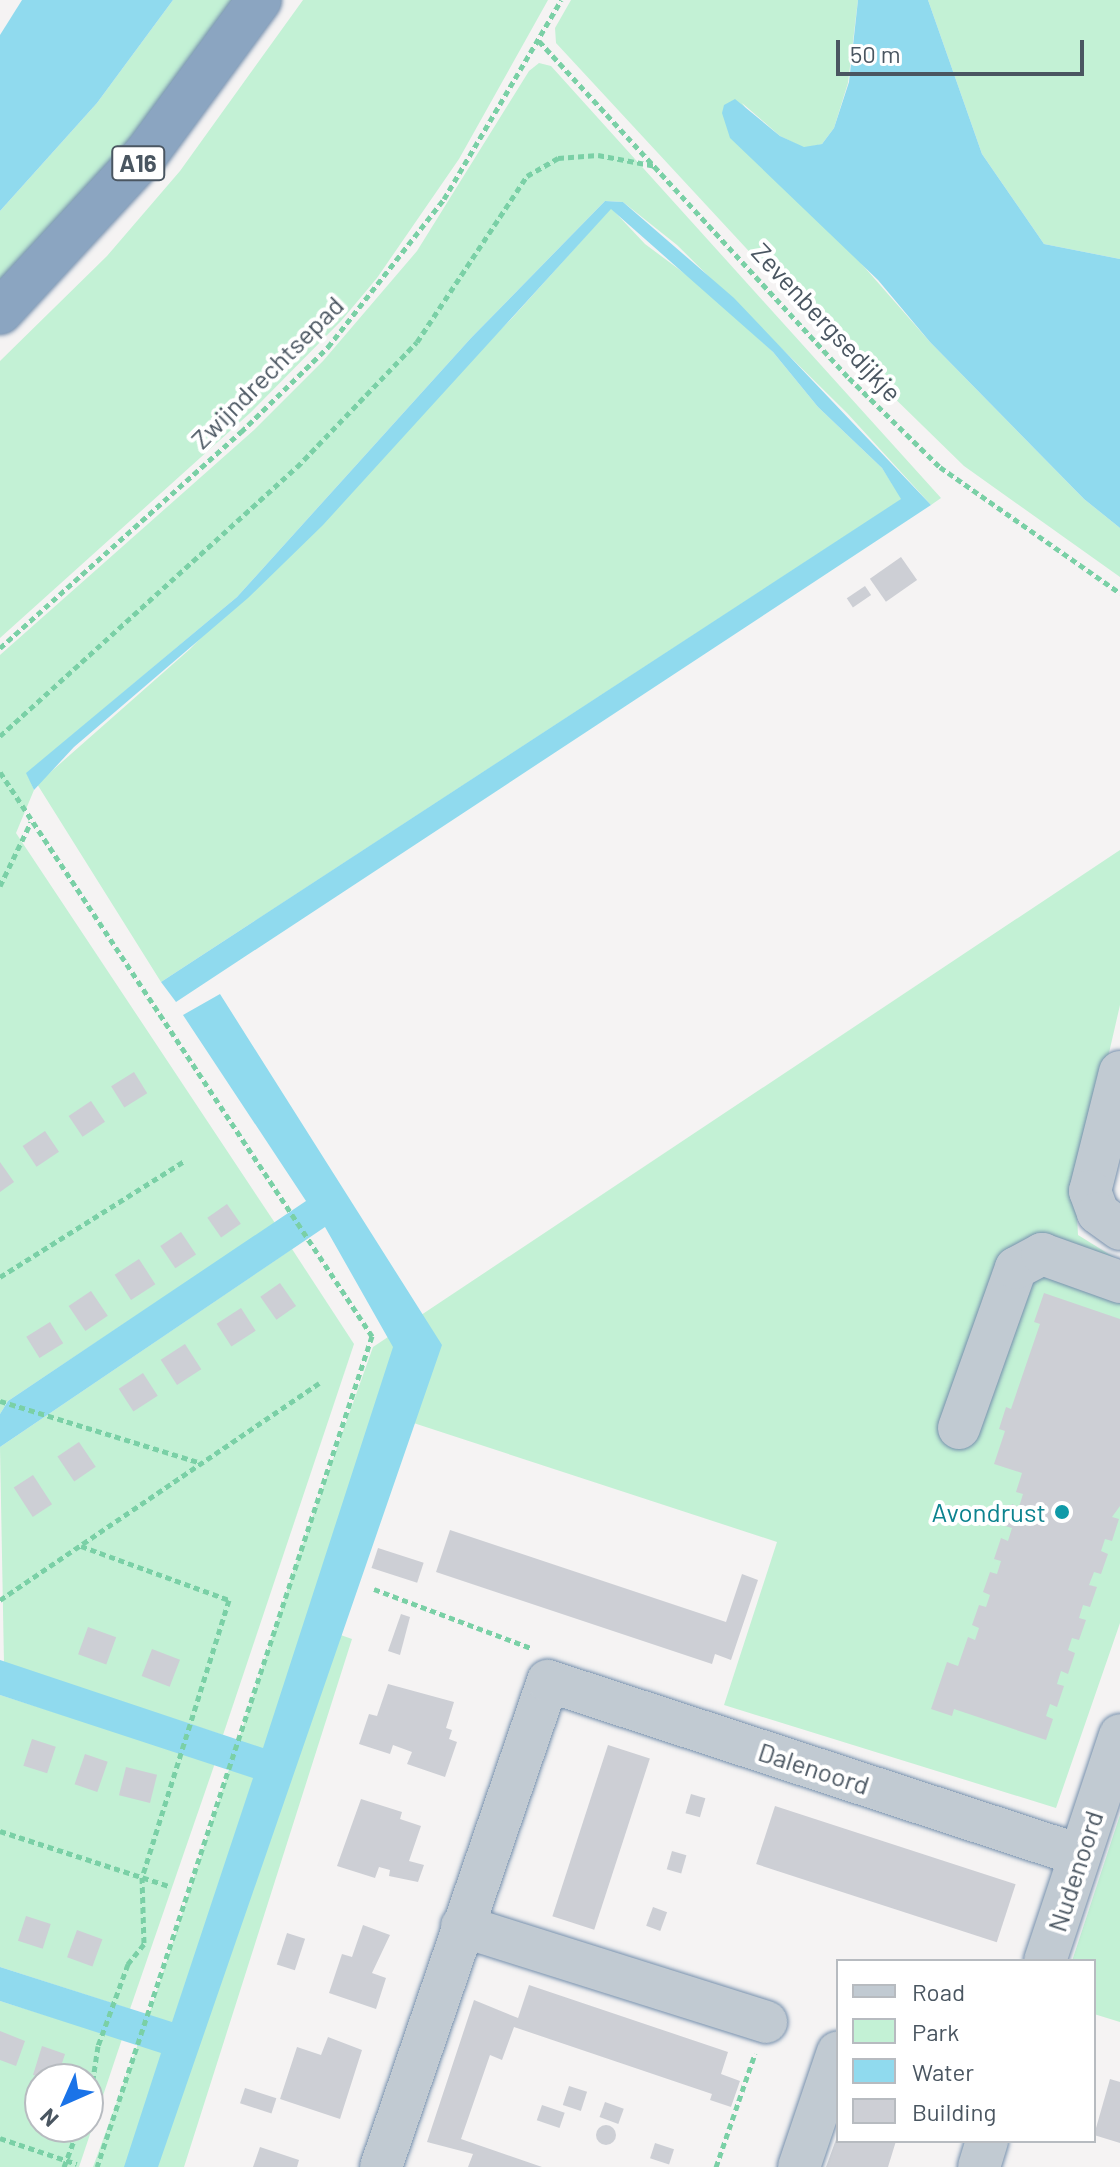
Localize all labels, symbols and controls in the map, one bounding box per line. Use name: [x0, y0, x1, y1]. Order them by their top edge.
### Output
scale bar: [840, 24, 1088, 74]
text: 50 m: [850, 39, 901, 68]
road number: A16: [110, 143, 166, 183]
street label: Zevenbergsedijkje: [746, 236, 908, 408]
street label: Zwijndrechtsepad: [184, 289, 350, 455]
place label: Avondrust: [931, 1496, 1046, 1528]
marker: Avondrust: [1053, 1503, 1071, 1521]
street label: Dalenoord: [755, 1735, 873, 1801]
street label: Nudenoord: [1041, 1807, 1109, 1935]
legend: [836, 1959, 1096, 2143]
text: Road: [912, 1977, 965, 2006]
text: Park: [912, 2017, 959, 2046]
text: Water: [912, 2057, 974, 2086]
north arrow: [24, 2063, 104, 2143]
text: Building: [912, 2097, 996, 2126]
text: N: [34, 2104, 63, 2133]

